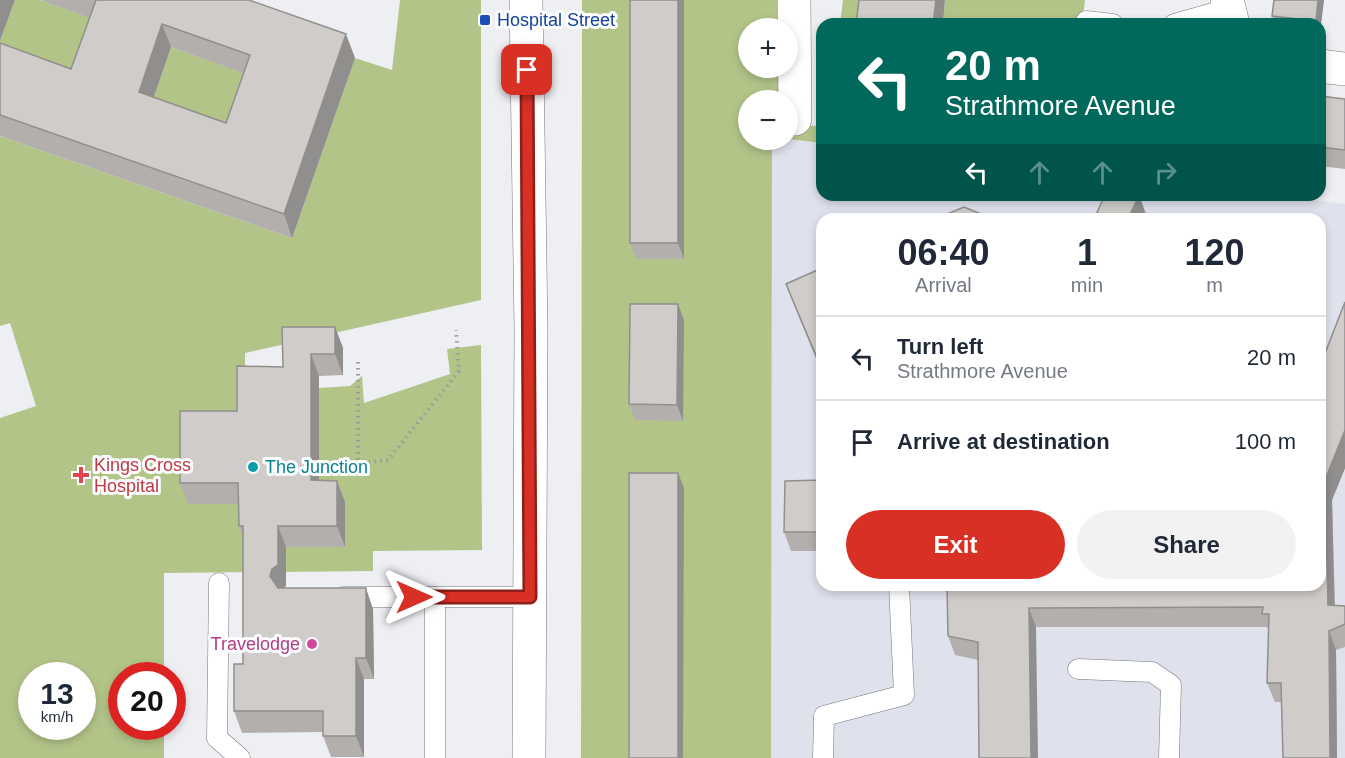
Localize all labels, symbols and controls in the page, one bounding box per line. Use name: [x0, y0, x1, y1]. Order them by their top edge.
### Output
place label: Hospital Street: [497, 10, 615, 30]
marker: Hospital Street: [478, 13, 492, 27]
map controls: [738, 18, 798, 150]
button: +: [738, 18, 798, 78]
icon: left: [846, 42, 924, 120]
text: 20 m: [945, 42, 1041, 89]
pin: [501, 44, 552, 95]
icon: arrive: [510, 53, 543, 86]
button: −: [738, 90, 798, 150]
text: Strathmore Avenue: [945, 91, 1176, 121]
icon: left: [960, 156, 993, 189]
icon: ahead: [1023, 156, 1056, 189]
icon: ahead: [1086, 156, 1119, 189]
icon: right: [1149, 156, 1182, 189]
text: 06:40: [897, 232, 989, 273]
text: 1: [1077, 232, 1097, 273]
text: 120: [1184, 232, 1245, 273]
text: Arrival: [915, 274, 972, 296]
text: min: [1071, 274, 1103, 296]
text: m: [1206, 274, 1223, 296]
text: Turn left: [897, 334, 983, 359]
icon: left: [846, 342, 879, 375]
text: 20 m: [1247, 345, 1296, 370]
text: Strathmore Avenue: [897, 360, 1068, 382]
icon: arrive: [846, 426, 879, 459]
text: Arrive at destination: [897, 429, 1110, 454]
text: 100 m: [1235, 429, 1296, 454]
place label: Kings Cross Hospital: [94, 455, 191, 496]
place label: The Junction: [265, 457, 368, 477]
marker: The Junction: [246, 460, 260, 474]
marker: Kings Cross Hospital: [72, 466, 90, 484]
button: Exit: [846, 510, 1065, 579]
button: Share: [1077, 510, 1296, 579]
position arrow: [382, 565, 446, 629]
place label: Travelodge: [211, 634, 300, 654]
marker: Travelodge: [305, 637, 319, 651]
speed limit sign: 20: [108, 662, 186, 740]
text: 13: [40, 677, 74, 710]
text: km/h: [41, 708, 73, 725]

